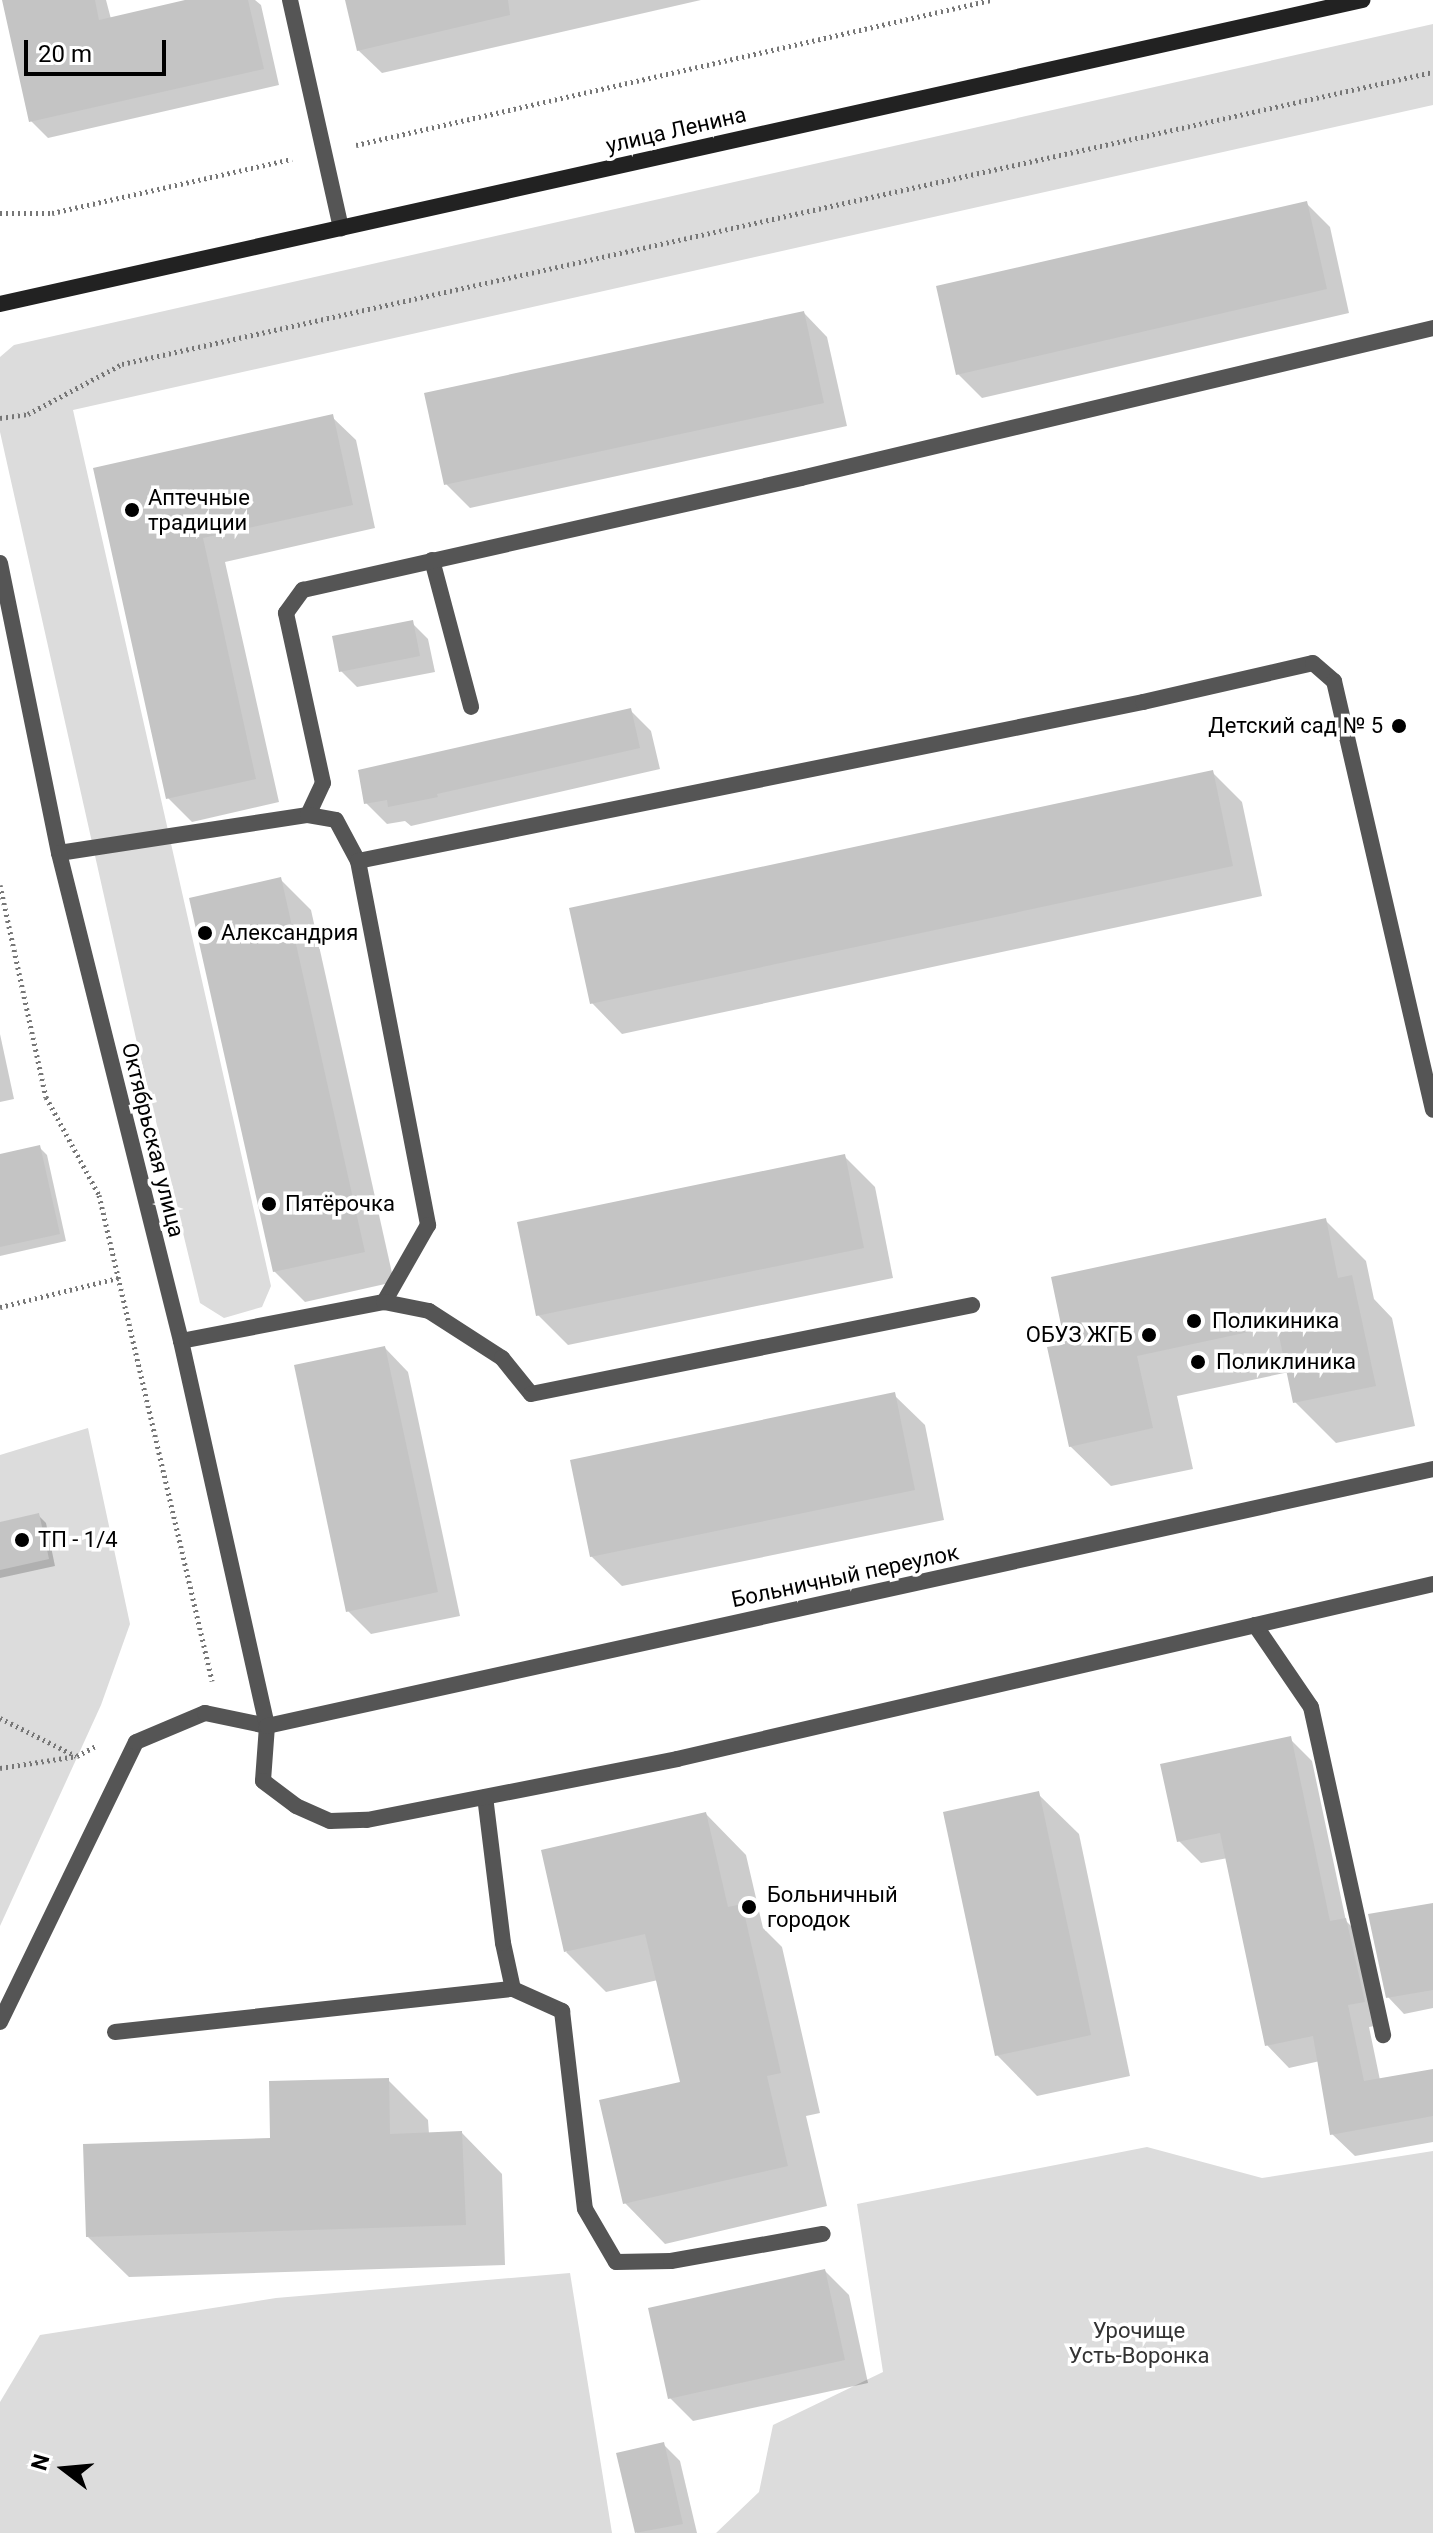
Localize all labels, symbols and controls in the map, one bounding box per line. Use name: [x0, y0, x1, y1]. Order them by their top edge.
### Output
scale bar: [28, 24, 170, 74]
text: 20 m: [38, 40, 92, 68]
street label: улица Ленина: [603, 101, 749, 159]
place label: Аптечные традиции: [148, 484, 250, 536]
marker: Аптечные традиции: [123, 501, 141, 519]
place label: Детский сад № 5: [1208, 713, 1383, 739]
marker: Детский сад № 5: [1390, 717, 1408, 735]
place label: Александрия: [221, 920, 358, 946]
marker: Александрия: [196, 924, 214, 942]
street label: Октябрьская улица: [116, 1040, 190, 1240]
place label: Пятёрочка: [285, 1191, 395, 1217]
marker: Пятёрочка: [260, 1195, 278, 1213]
place label: Поликиника: [1212, 1308, 1339, 1334]
marker: Поликиника: [1183, 1310, 1205, 1332]
place label: ОБУЗ ЖГБ: [1026, 1322, 1133, 1348]
marker: ОБУЗ ЖГБ: [1140, 1326, 1158, 1344]
place label: Поликлиника: [1216, 1349, 1356, 1375]
marker: Поликлиника: [1187, 1351, 1209, 1373]
place label: ТП - 1/4: [38, 1527, 118, 1553]
marker: ТП - 1/4: [13, 1531, 31, 1549]
street label: Больничный переулок: [729, 1539, 961, 1613]
place label: Больничный городок: [767, 1881, 898, 1932]
marker: Больничный городок: [738, 1896, 760, 1918]
park label: Урочище Усть-Воронка: [1069, 2317, 1209, 2368]
north arrow: [24, 2429, 104, 2509]
text: N: [26, 2451, 55, 2473]

